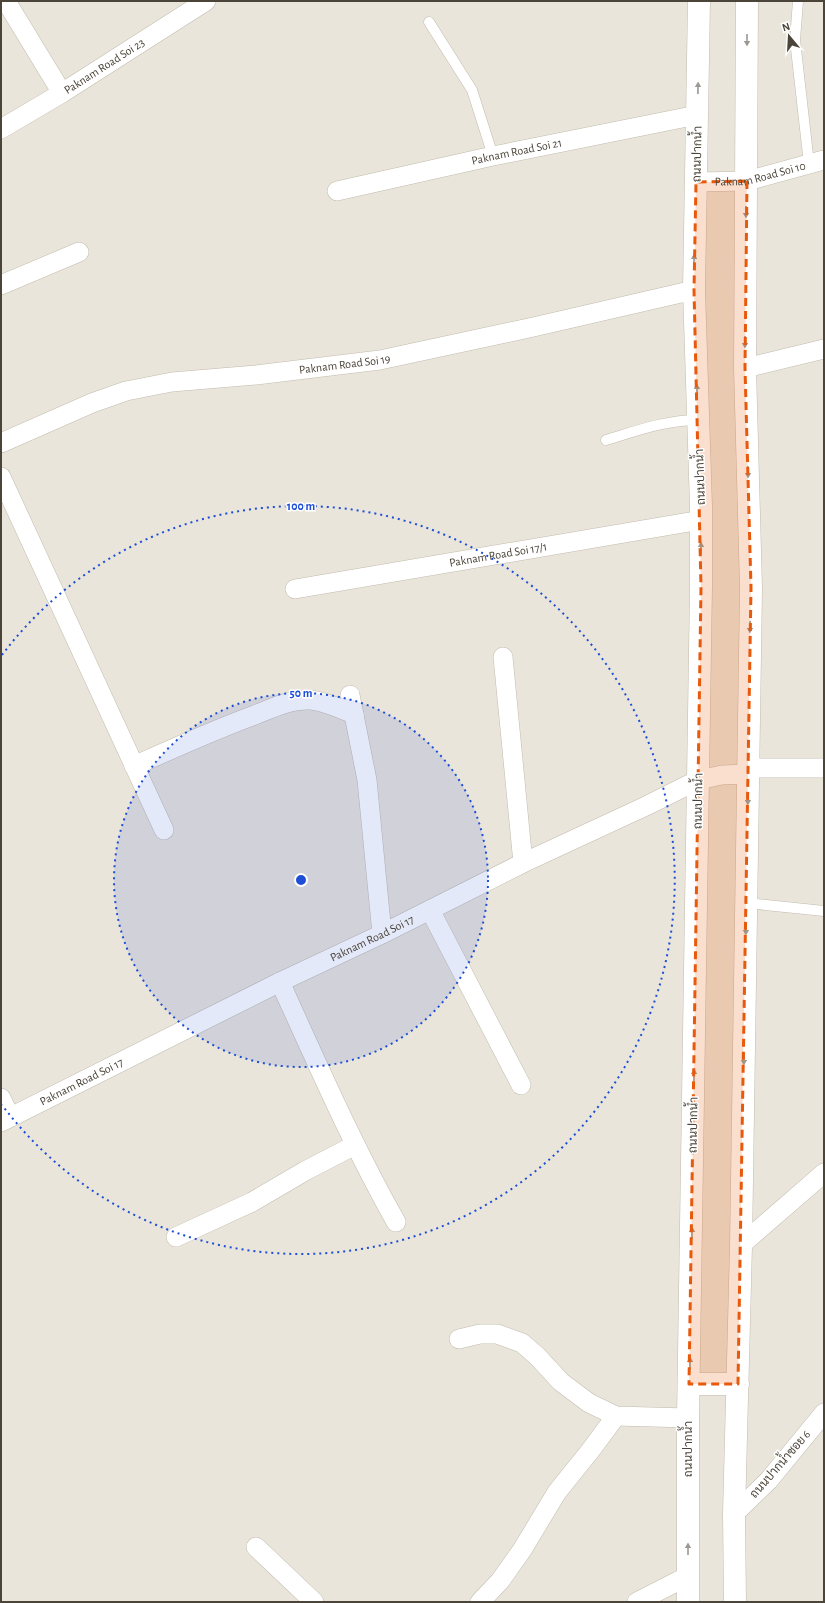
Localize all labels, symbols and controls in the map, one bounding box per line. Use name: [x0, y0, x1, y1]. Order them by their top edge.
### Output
north arrow: [769, 16, 809, 56]
text: N: [781, 21, 791, 33]
one-way arrow: [744, 34, 750, 47]
street label: Paknam Road Soi 23: [62, 36, 147, 96]
one-way arrow: [695, 81, 701, 94]
street label: ถนนปากน้ำ: [686, 126, 703, 182]
street label: Paknam Road Soi 21: [470, 136, 563, 167]
street label: Paknam Road Soi 10: [714, 159, 807, 188]
one-way arrow: [743, 206, 749, 219]
one-way arrow: [691, 254, 698, 266]
one-way arrow: [742, 336, 748, 349]
street label: Paknam Road Soi 19: [298, 352, 392, 376]
one-way arrow: [694, 383, 700, 396]
street label: ถนนปากน้ำ: [688, 449, 707, 506]
one-way arrow: [745, 466, 751, 479]
text: 100 m: [287, 500, 315, 512]
street label: Paknam Road Soi 17/1: [448, 540, 548, 569]
one-way arrow: [698, 541, 704, 554]
one-way arrow: [747, 621, 753, 634]
text: 50 m: [290, 687, 313, 699]
street label: ถนนปากน้ำ: [687, 773, 704, 829]
one-way arrow: [744, 793, 751, 805]
centre of rings: [294, 873, 308, 887]
street label: Paknam Road Soi 17: [328, 913, 416, 964]
one-way arrow: [743, 923, 749, 936]
one-way arrow: [741, 1053, 747, 1066]
street label: Paknam Road Soi 17: [38, 1056, 125, 1108]
one-way arrow: [691, 1068, 697, 1081]
street label: ถนนปากน้ำ: [682, 1097, 699, 1153]
one-way arrow: [688, 1227, 695, 1239]
one-way arrow: [686, 1357, 693, 1369]
street label: ถนนปากน้ำ: [677, 1421, 694, 1477]
street label: ถนนปากน้ำซอย 6: [744, 1424, 813, 1500]
one-way arrow: [685, 1542, 691, 1555]

